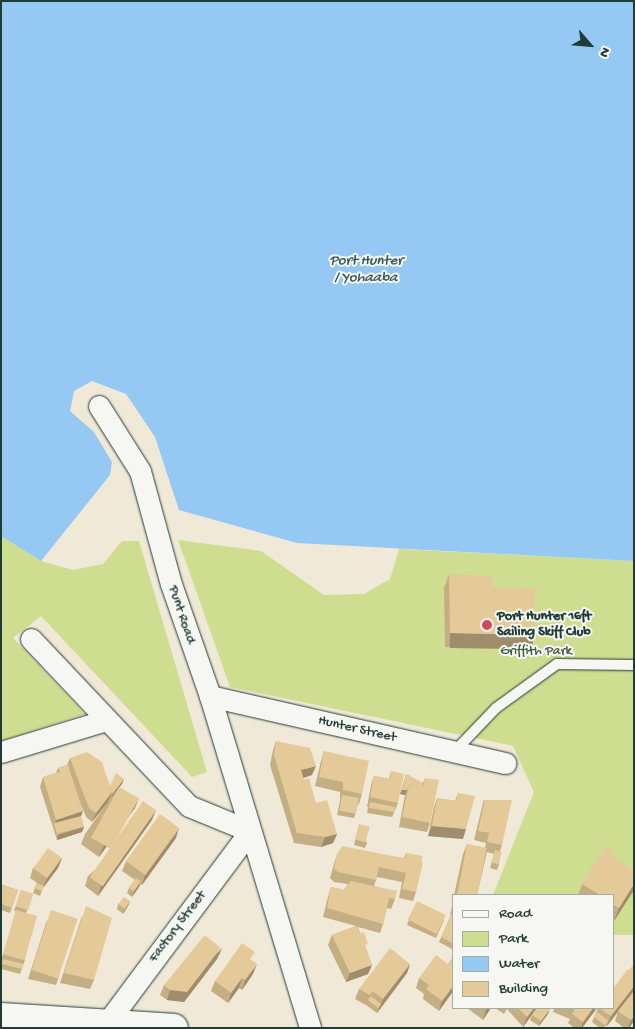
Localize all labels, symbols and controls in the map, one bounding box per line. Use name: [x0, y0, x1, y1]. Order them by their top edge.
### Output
north arrow: [565, 20, 615, 70]
text: N: [594, 44, 613, 60]
water label: Port Hunter / Yohaaba: [330, 252, 402, 287]
street label: Punt Road: [164, 584, 198, 646]
place label: Port Hunter 16ft Sailing Skiff Club: [497, 609, 591, 642]
marker: Port Hunter 16ft Sailing Skiff Club: [481, 619, 493, 631]
park label: Griffith Park: [500, 644, 572, 660]
street label: Hunter Street: [316, 713, 398, 747]
street label: Factory Street: [146, 888, 210, 966]
legend: [452, 894, 615, 1009]
text: Road: [499, 905, 532, 923]
text: Park: [499, 930, 528, 948]
text: Water: [499, 955, 539, 973]
text: Building: [499, 980, 548, 998]

